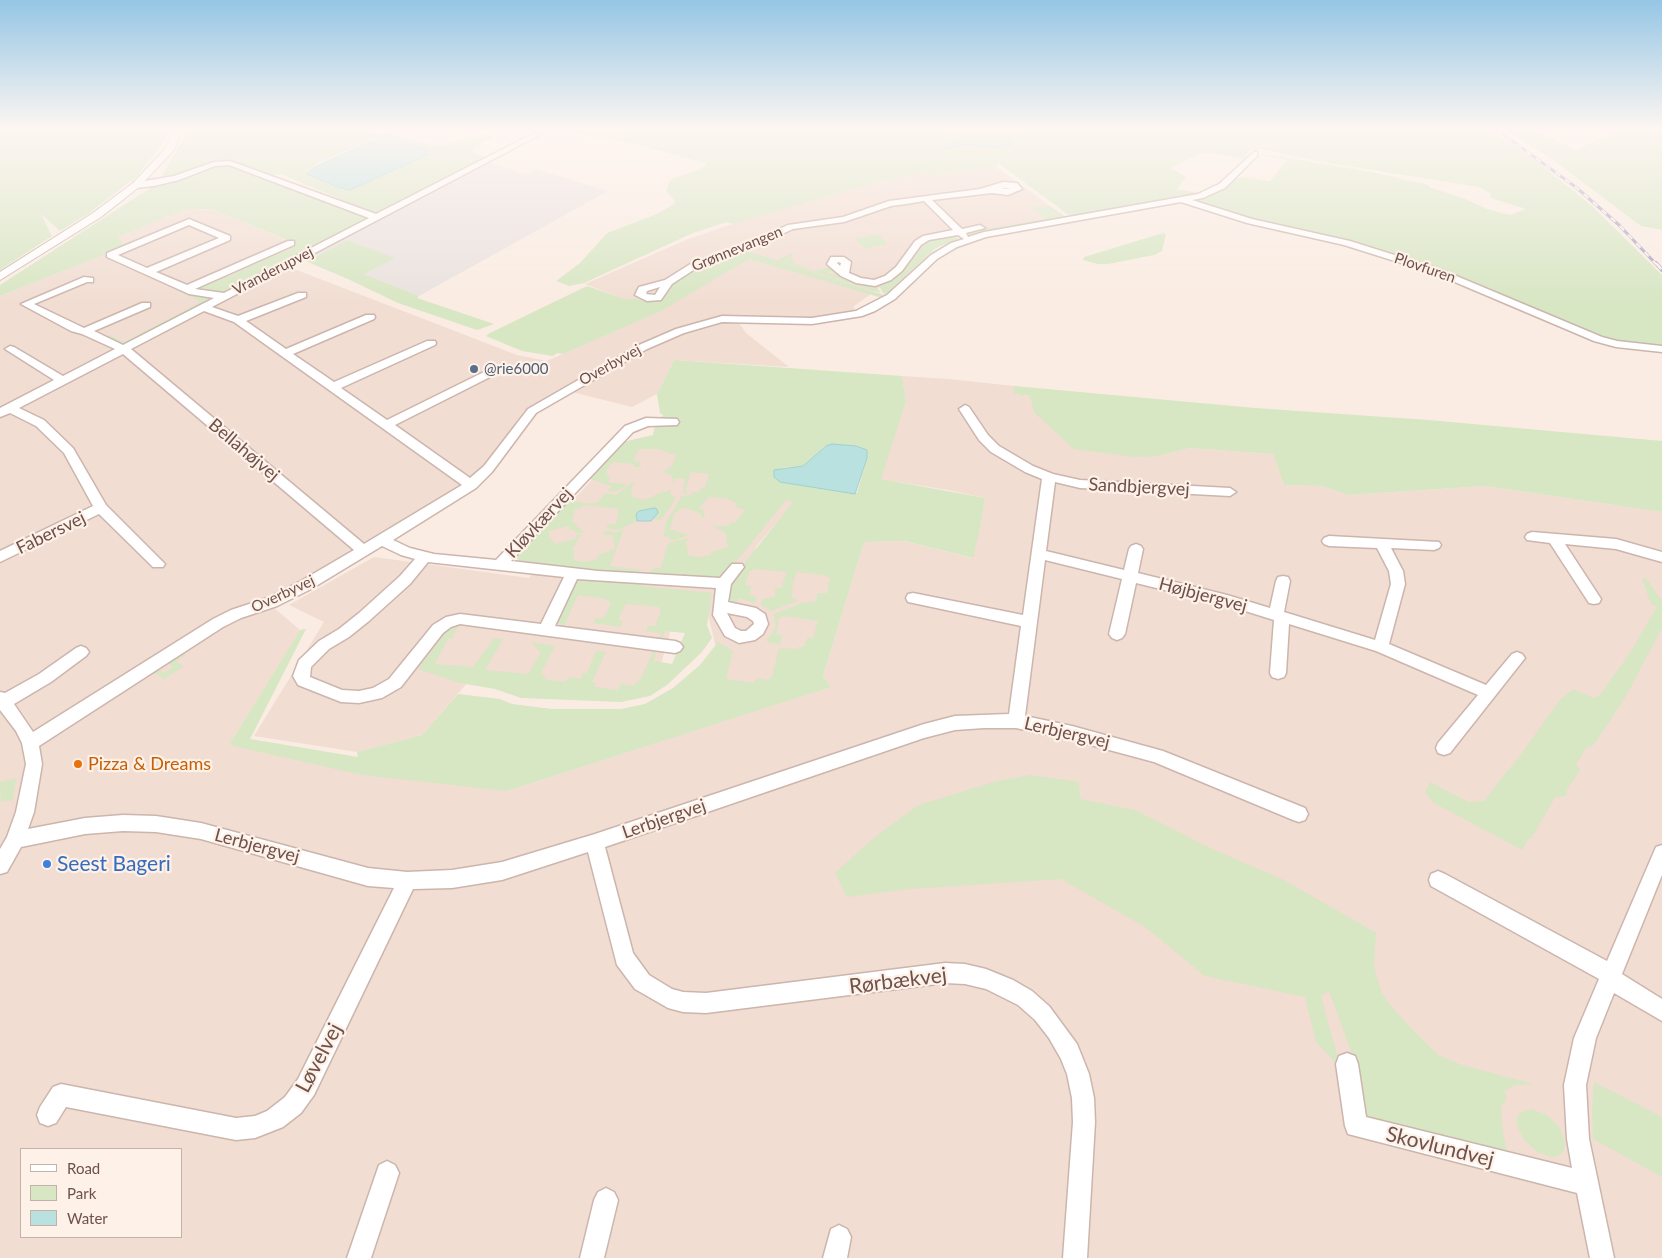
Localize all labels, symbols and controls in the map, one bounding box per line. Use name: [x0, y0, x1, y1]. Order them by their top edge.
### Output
street label: Grønnevangen: [689, 223, 785, 275]
street label: Vranderupvej: [230, 243, 316, 299]
street label: Plovfuren: [1392, 249, 1458, 287]
street label: Overbyvej: [576, 341, 644, 389]
place label: @rie6000: [484, 360, 548, 378]
marker: @rie6000: [468, 363, 480, 375]
street label: Bellahøjvej: [204, 414, 284, 486]
street label: Sandbjergvej: [1088, 474, 1190, 500]
street label: Kløvkærvej: [501, 483, 577, 563]
street label: Fabersvej: [13, 507, 89, 559]
street label: Overbyvej: [248, 572, 318, 616]
street label: Højbjergvej: [1157, 573, 1249, 617]
street label: Lerbjergvej: [1022, 713, 1112, 753]
place label: Pizza & Dreams: [88, 753, 211, 775]
marker: Pizza & Dreams: [72, 758, 84, 770]
street label: Lerbjergvej: [619, 795, 709, 843]
street label: Lerbjergvej: [212, 824, 302, 868]
place label: Seest Bageri: [57, 851, 171, 877]
marker: Seest Bageri: [41, 858, 53, 870]
street label: Rørbækvej: [848, 963, 948, 999]
street label: Løvelvej: [290, 1019, 348, 1097]
street label: Skovlundvej: [1383, 1121, 1497, 1173]
legend: [20, 1148, 182, 1238]
text: Road: [67, 1159, 100, 1177]
text: Park: [67, 1184, 96, 1202]
text: Water: [67, 1209, 108, 1227]

